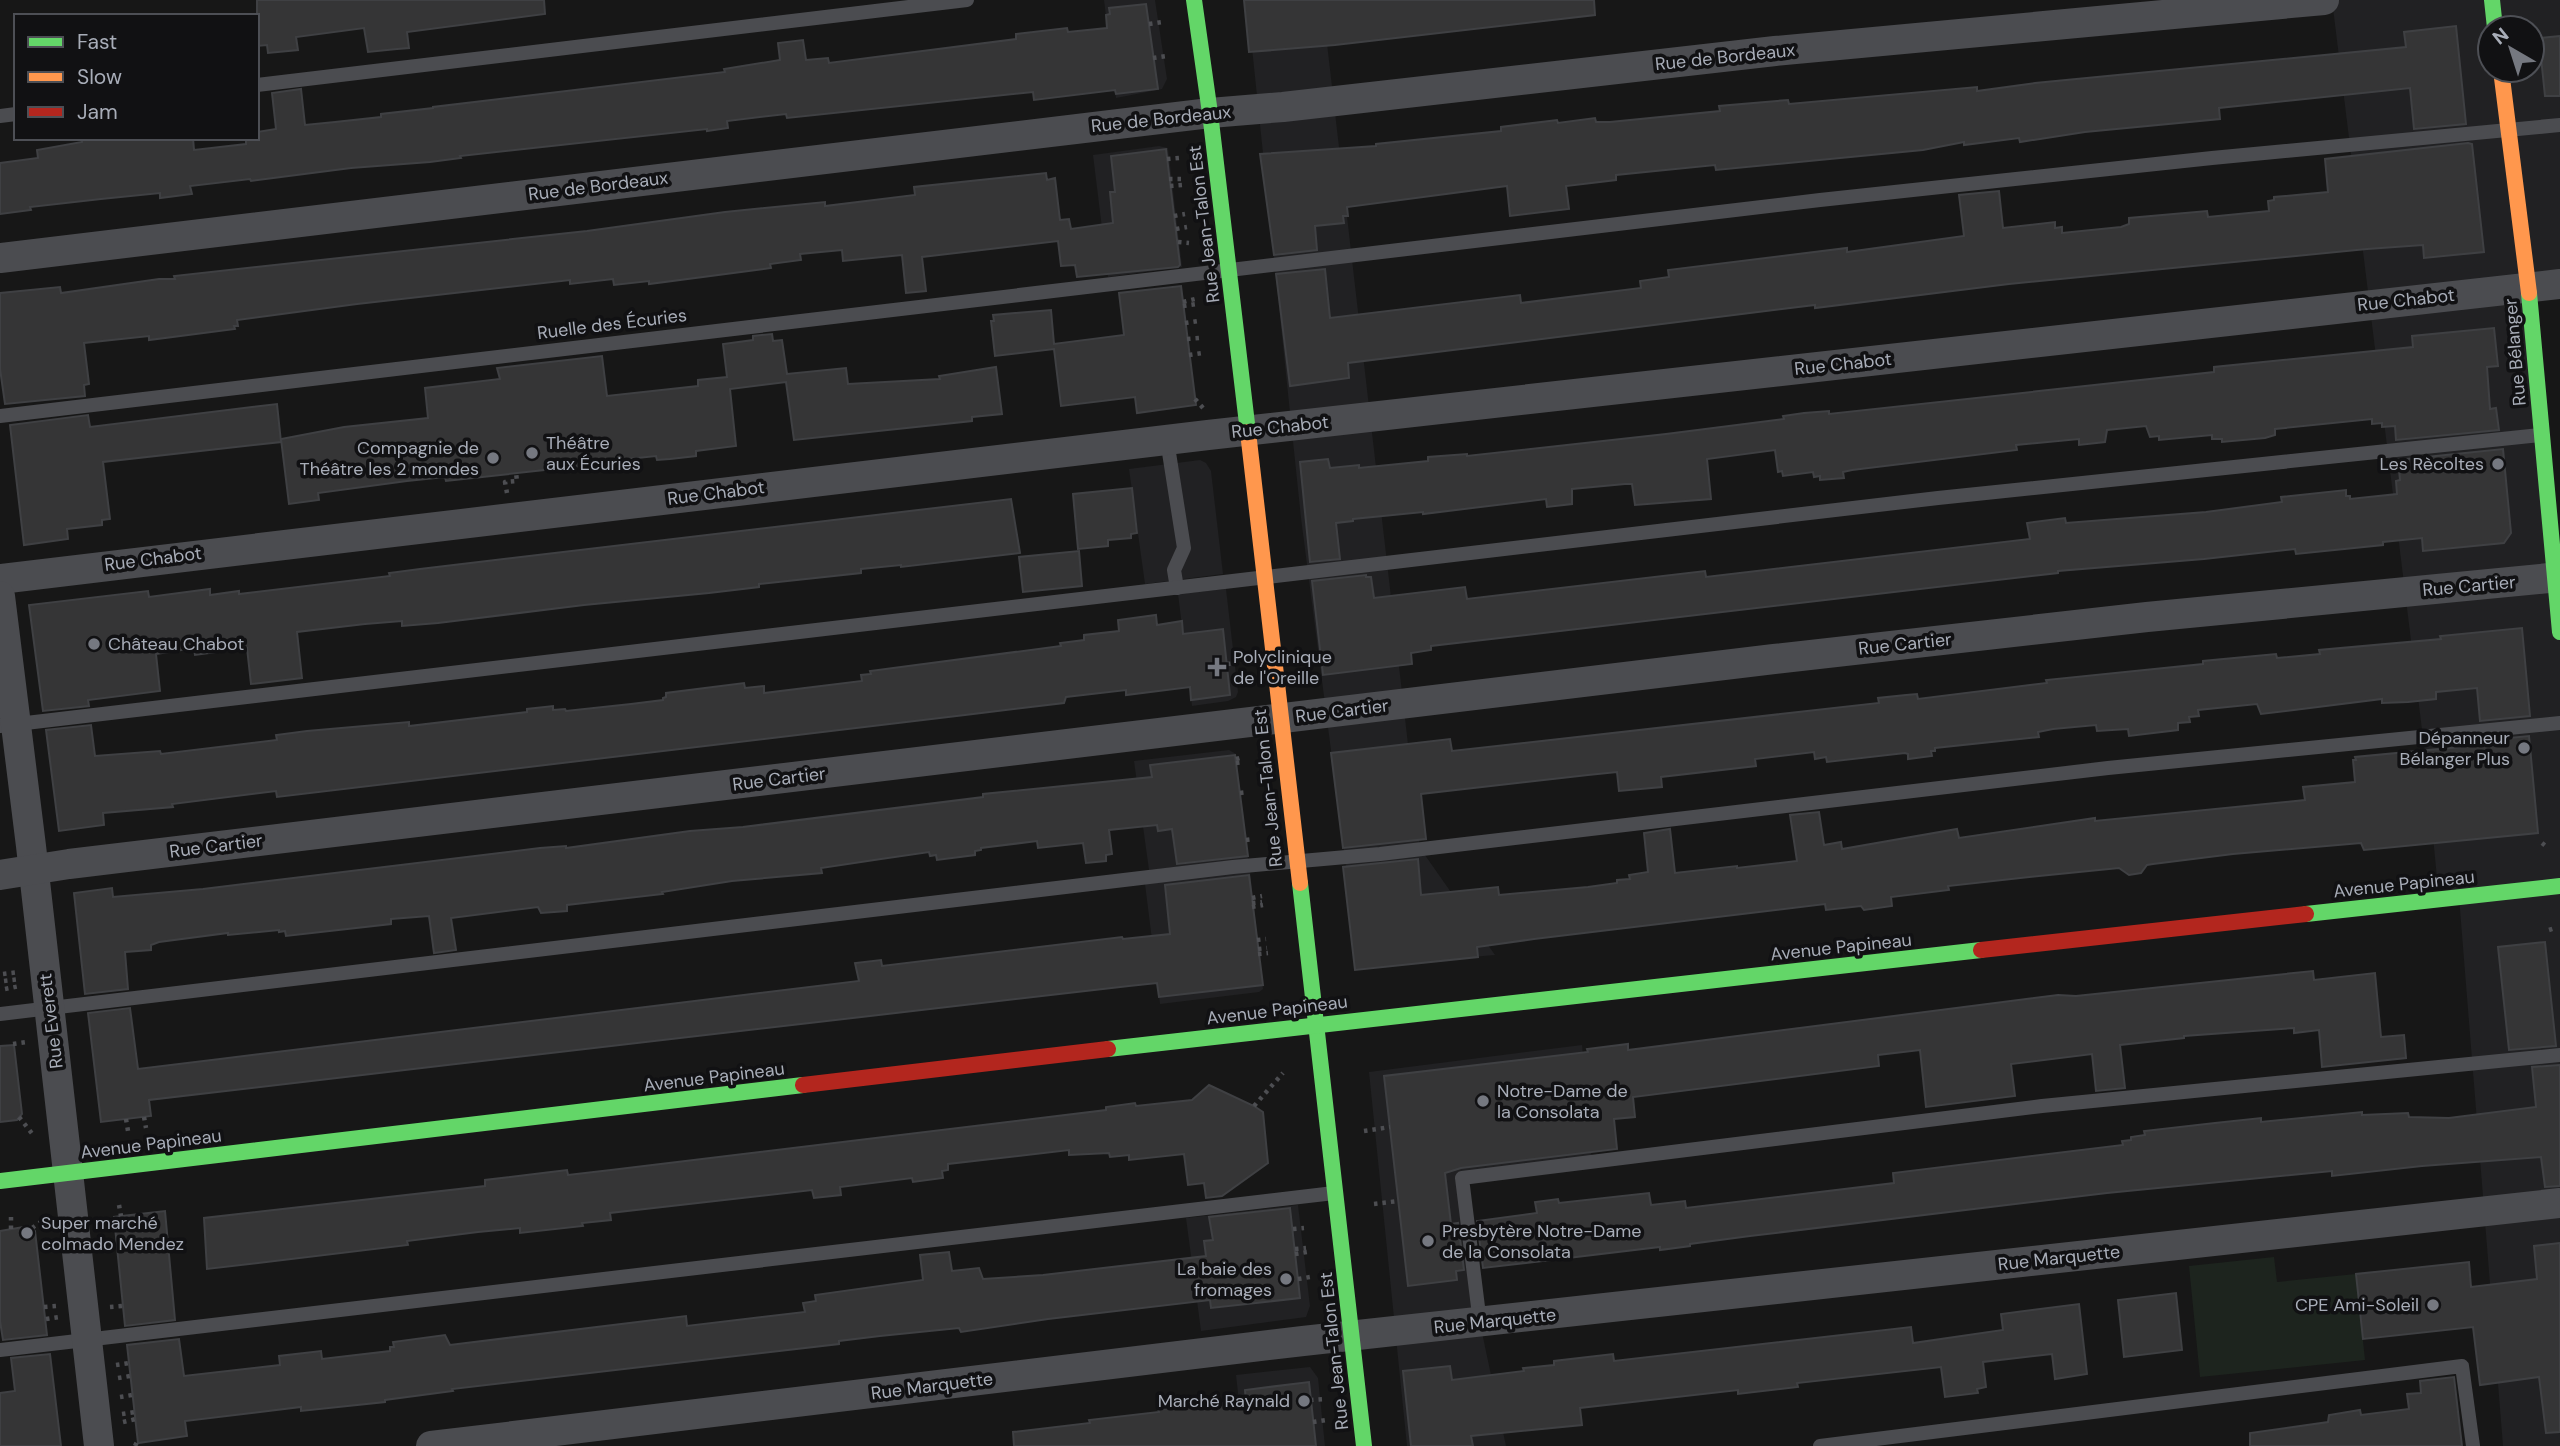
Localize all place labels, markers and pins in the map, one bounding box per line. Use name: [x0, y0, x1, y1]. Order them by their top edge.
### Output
place label: Théâtre aux Écuries: [546, 431, 641, 476]
place label: Compagnie de Théâtre les 2 mondes: [300, 436, 479, 481]
marker: Théâtre aux Écuries: [524, 445, 540, 461]
marker: Compagnie de Théâtre les 2 mondes: [485, 450, 501, 466]
place label: Les Rècoltes: [2379, 452, 2484, 476]
marker: Les Rècoltes: [2490, 456, 2506, 472]
place label: Château Chabot: [108, 632, 244, 656]
marker: Château Chabot: [86, 636, 102, 652]
place label: Polyclinique de l'Oreille: [1233, 645, 1332, 690]
marker: Polyclinique de l'Oreille: [1207, 657, 1227, 677]
place label: Dépanneur Bélanger Plus: [2400, 726, 2510, 771]
marker: Dépanneur Bélanger Plus: [2516, 740, 2532, 756]
place label: Notre-Dame de la Consolata: [1497, 1079, 1628, 1124]
marker: Notre-Dame de la Consolata: [1475, 1093, 1491, 1109]
place label: Super marché colmado Mendez: [41, 1211, 184, 1256]
place label: Presbytère Notre-Dame de la Consolata: [1442, 1219, 1641, 1264]
marker: Super marché colmado Mendez: [19, 1225, 35, 1241]
marker: Presbytère Notre-Dame de la Consolata: [1420, 1233, 1436, 1249]
place label: La baie des fromages: [1177, 1257, 1272, 1302]
marker: La baie des fromages: [1278, 1271, 1294, 1287]
place label: CPE Ami-Soleil: [2295, 1293, 2419, 1317]
marker: CPE Ami-Soleil: [2425, 1297, 2441, 1313]
place label: Marché Raynald: [1158, 1389, 1290, 1413]
marker: Marché Raynald: [1296, 1393, 1312, 1409]

